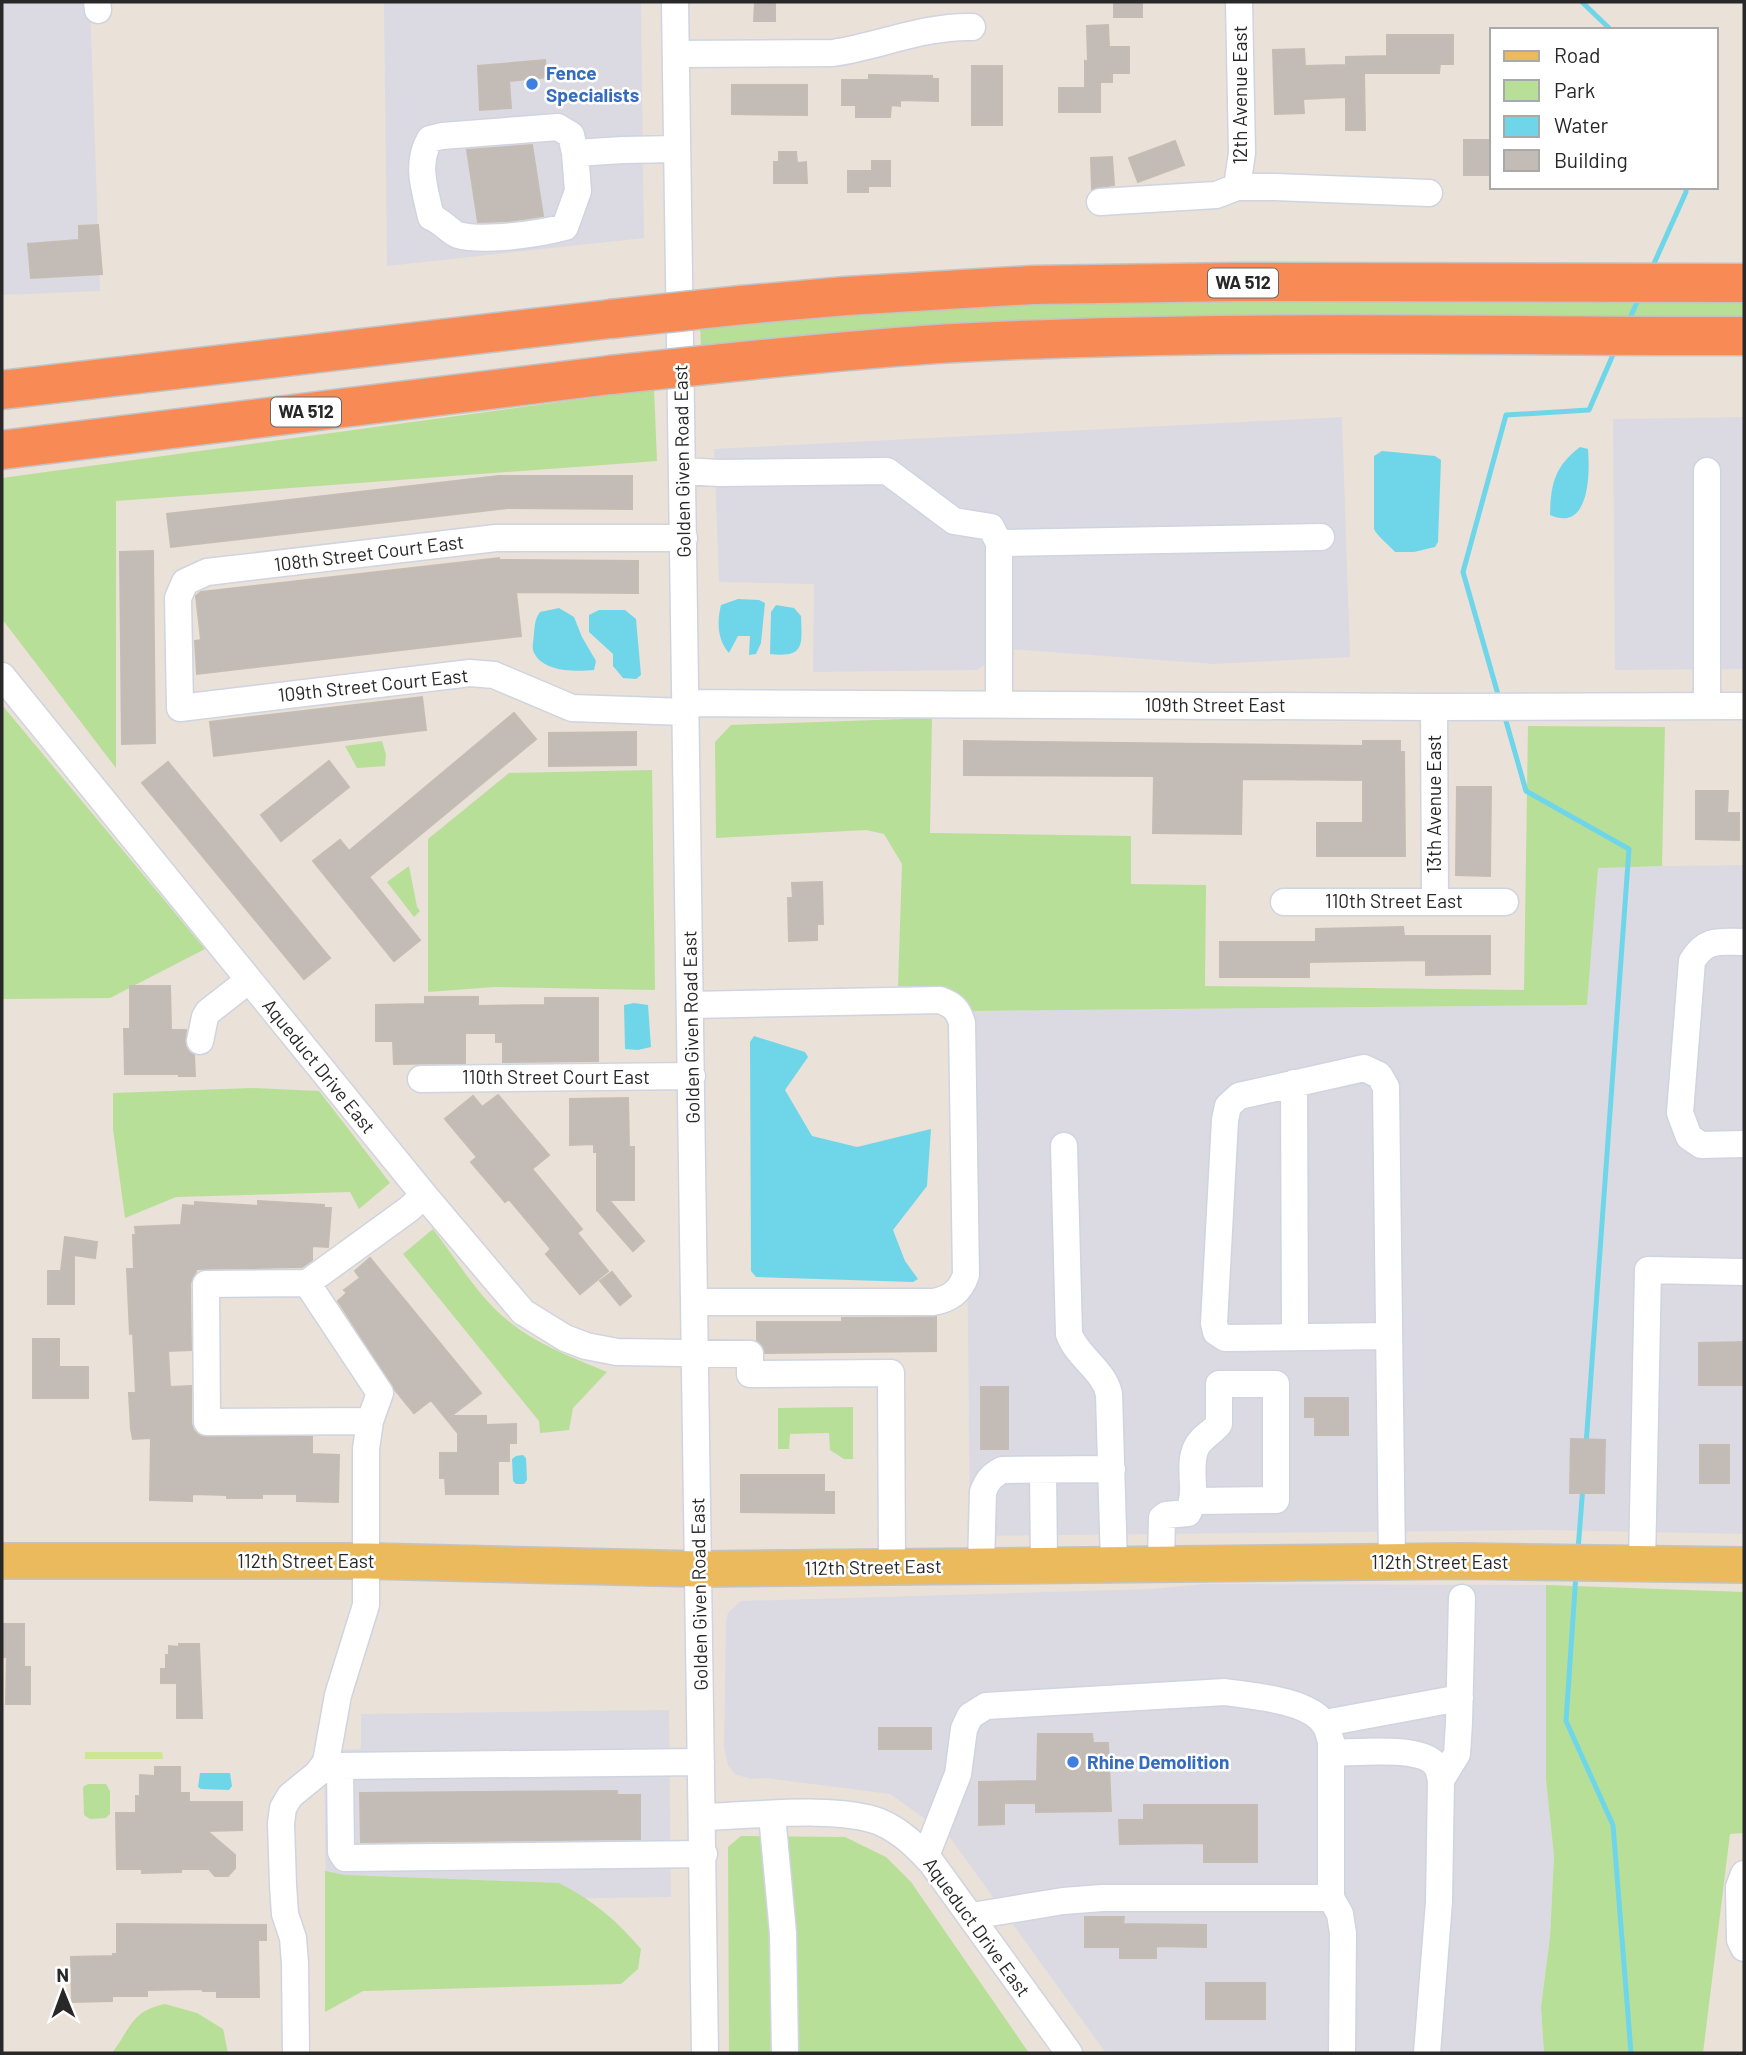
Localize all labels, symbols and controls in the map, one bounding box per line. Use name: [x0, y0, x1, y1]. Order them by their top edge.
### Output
street label: 12th Avenue East: [1228, 25, 1251, 165]
legend: [1490, 28, 1718, 189]
text: Road: [1554, 42, 1600, 67]
place label: Fence Specialists: [546, 61, 639, 106]
marker: Fence Specialists: [524, 76, 540, 92]
text: Park: [1554, 77, 1595, 102]
text: Water: [1554, 112, 1609, 137]
text: Building: [1554, 147, 1628, 172]
road number: WA 512: [1208, 268, 1278, 298]
street label: Golden Given Road East: [668, 364, 695, 558]
road number: WA 512: [271, 398, 341, 426]
street label: 108th Street Court East: [273, 529, 465, 576]
street label: 109th Street Court East: [277, 663, 469, 706]
street label: 109th Street East: [1144, 693, 1286, 716]
street label: 13th Avenue East: [1422, 735, 1445, 873]
street label: 110th Street East: [1325, 889, 1463, 912]
street label: Golden Given Road East: [677, 930, 704, 1124]
street label: Aqueduct Drive East: [258, 994, 381, 1138]
street label: 110th Street Court East: [462, 1065, 650, 1088]
street label: Golden Given Road East: [685, 1497, 712, 1691]
street label: 112th Street East: [237, 1549, 375, 1572]
street label: 112th Street East: [1371, 1550, 1509, 1573]
street label: 112th Street East: [804, 1554, 942, 1579]
place label: Rhine Demolition: [1087, 1750, 1229, 1773]
marker: Rhine Demolition: [1065, 1754, 1081, 1770]
street label: Aqueduct Drive East: [919, 1853, 1036, 2001]
north arrow: [28, 1957, 98, 2027]
text: N: [56, 1963, 69, 1986]

